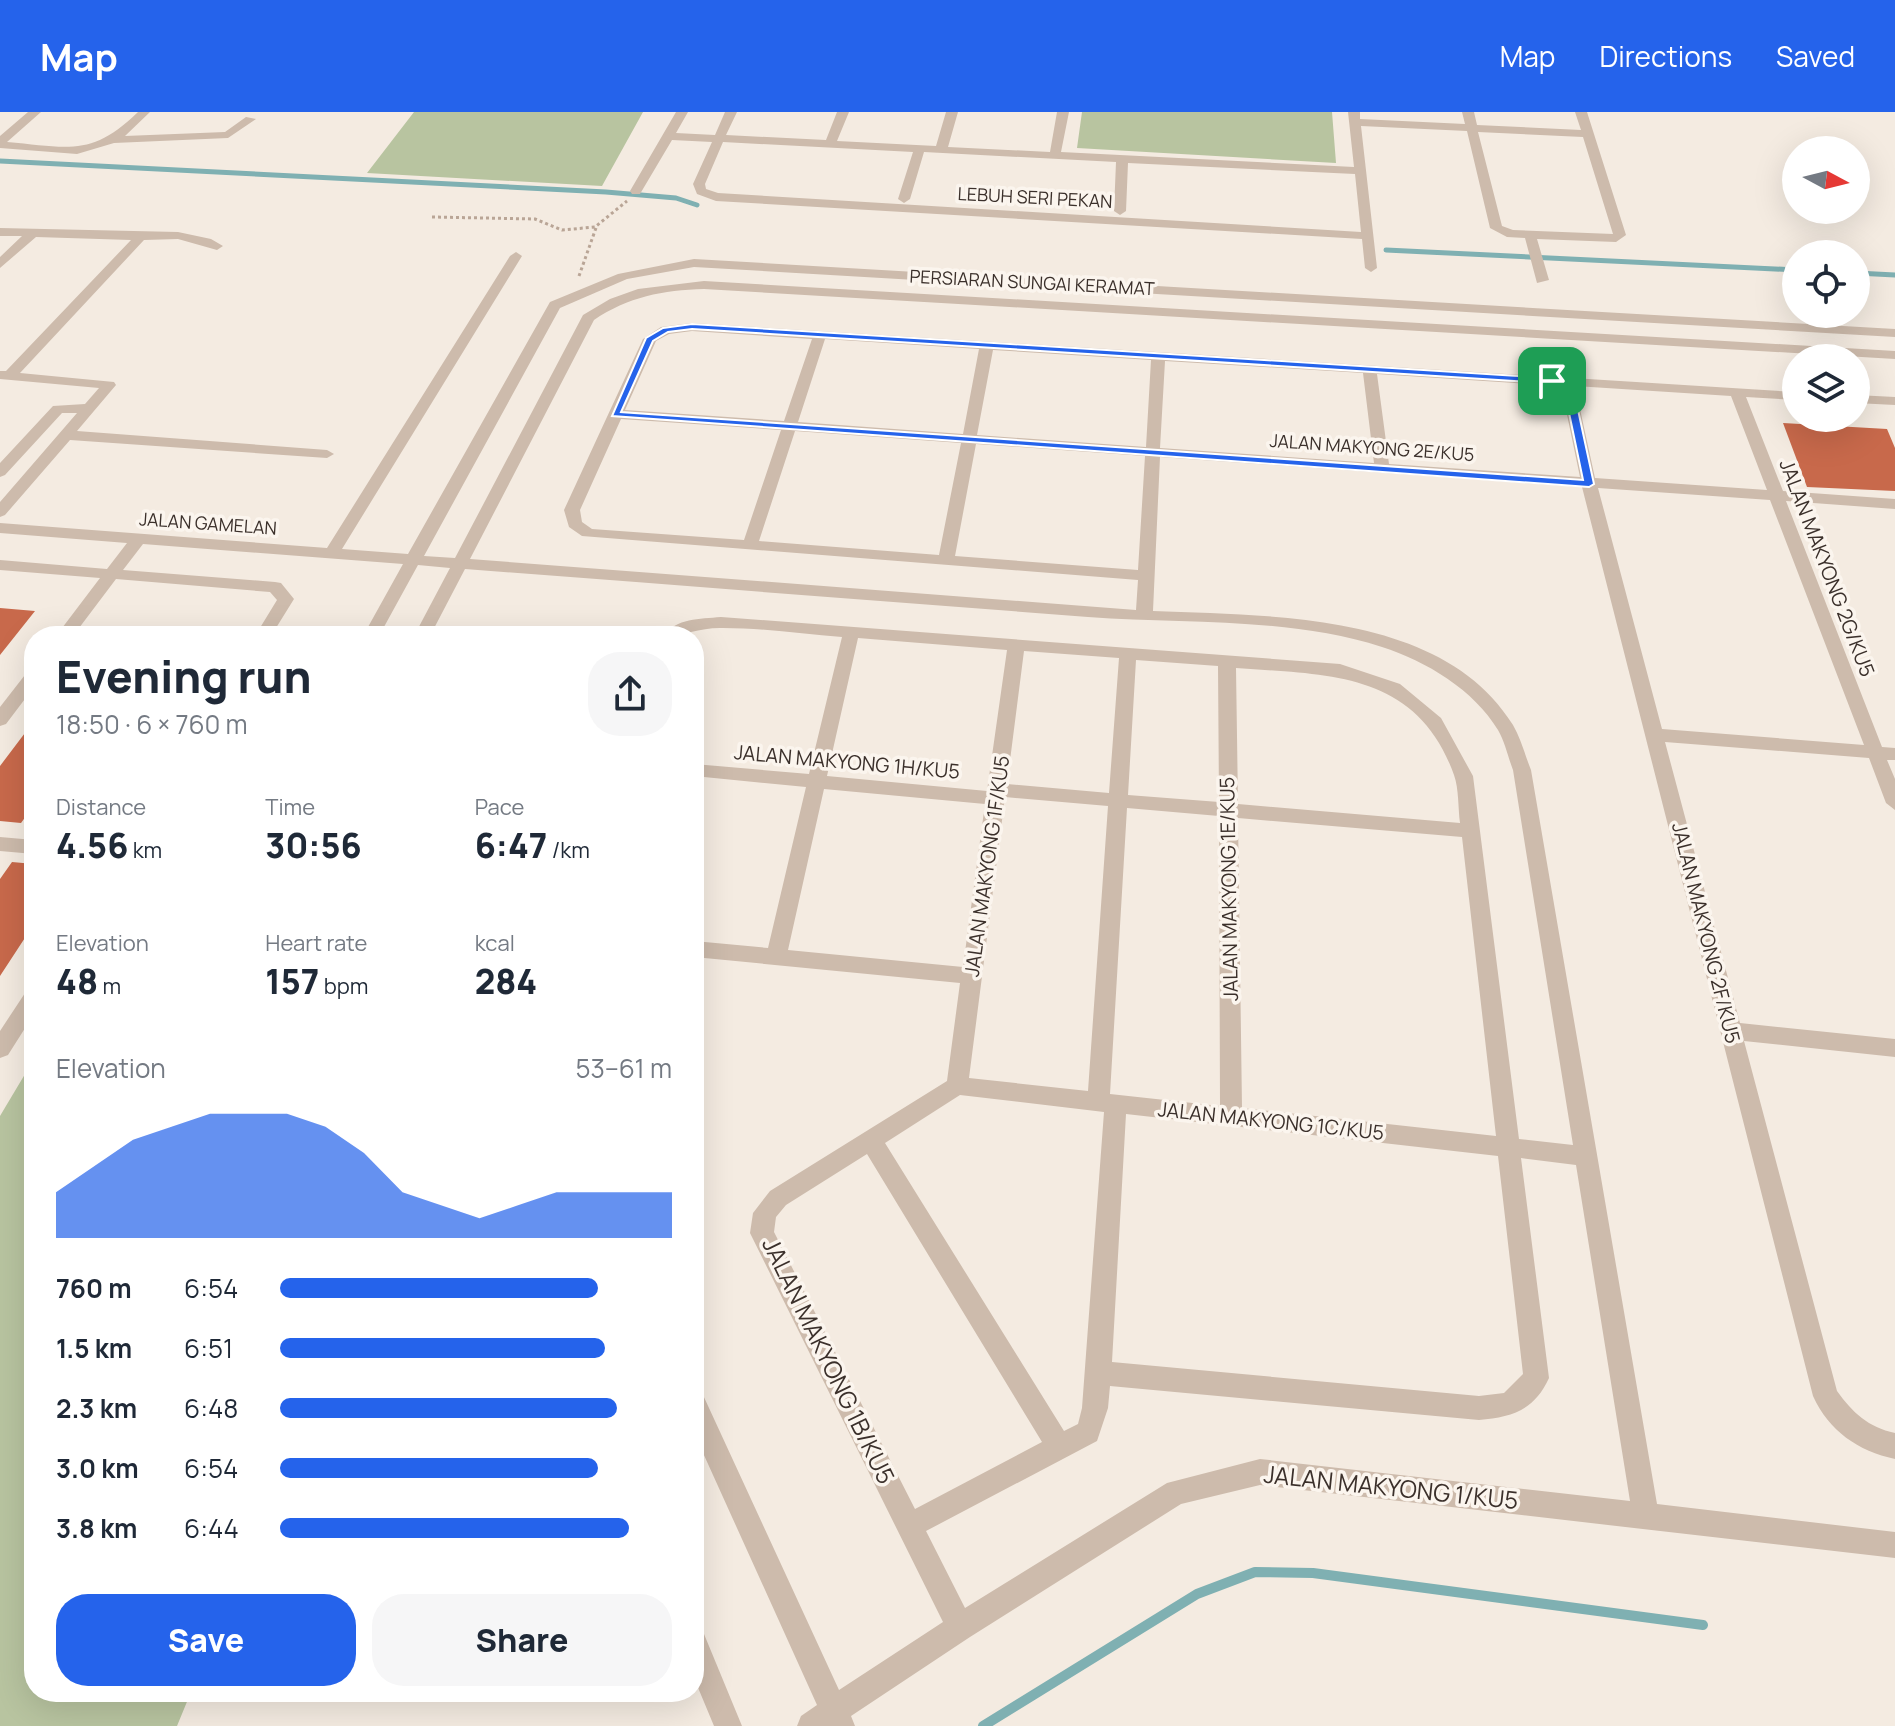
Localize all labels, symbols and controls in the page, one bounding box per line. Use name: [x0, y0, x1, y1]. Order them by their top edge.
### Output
text: Map: [40, 30, 118, 82]
text: Map: [1500, 37, 1555, 75]
text: Directions: [1599, 37, 1732, 75]
text: Saved: [1776, 37, 1855, 75]
north arrow: [1782, 136, 1870, 224]
map controls: [1782, 136, 1870, 432]
street label: LEBUH SERI PEKAN: [957, 181, 1113, 213]
button: locate: [1782, 240, 1870, 328]
street label: PERSIARAN SUNGAI KERAMAT: [909, 264, 1155, 300]
button: layers: [1782, 344, 1870, 432]
pin: [1518, 347, 1586, 415]
icon: arrive: [1530, 359, 1574, 403]
street label: JALAN MAKYONG 2E/KU5: [1269, 428, 1475, 466]
street label: JALAN MAKYONG 2G/KU5: [1774, 455, 1881, 680]
street label: JALAN GAMELAN: [138, 506, 278, 540]
text: Evening run: [56, 646, 312, 706]
button: share: [588, 652, 672, 736]
text: 18:50 · 6 × 760 m: [56, 706, 248, 742]
street label: JALAN MAKYONG 1H/KU5: [733, 738, 961, 785]
street label: JALAN MAKYONG 1F/KU5: [958, 754, 1015, 978]
street label: JALAN MAKYONG 1E/KU5: [1213, 777, 1244, 1001]
text: Distance: [56, 792, 146, 822]
text: Time: [265, 792, 315, 822]
text: Pace: [475, 792, 524, 822]
street label: JALAN MAKYONG 2F/KU5: [1666, 820, 1747, 1046]
text: 4.56: [56, 822, 128, 868]
text: 30:56: [265, 822, 362, 868]
text: 6:47: [475, 822, 547, 868]
text: km: [128, 835, 162, 865]
text: /km: [547, 835, 590, 865]
text: Elevation: [56, 928, 149, 958]
text: Heart rate: [265, 928, 367, 958]
text: kcal: [475, 928, 515, 958]
text: 48: [56, 958, 98, 1004]
text: 157: [265, 958, 319, 1004]
text: 284: [475, 958, 537, 1004]
text: m: [98, 971, 121, 1001]
text: bpm: [319, 971, 368, 1001]
text: Elevation: [56, 1050, 166, 1086]
text: 53–61 m: [575, 1050, 672, 1086]
street label: JALAN MAKYONG 1C/KU5: [1157, 1095, 1386, 1146]
street label: JALAN MAKYONG 1B/KU5: [755, 1232, 903, 1489]
text: 760 m: [56, 1270, 132, 1306]
text: 6:54: [184, 1270, 238, 1306]
text: 1.5 km: [56, 1330, 132, 1366]
text: 6:51: [184, 1330, 233, 1366]
text: 2.3 km: [56, 1390, 137, 1426]
text: 6:48: [184, 1390, 238, 1426]
text: 3.0 km: [56, 1450, 139, 1486]
text: 6:54: [184, 1450, 238, 1486]
street label: JALAN MAKYONG 1/KU5: [1262, 1457, 1520, 1516]
text: 3.8 km: [56, 1510, 138, 1546]
text: 6:44: [184, 1510, 239, 1546]
button: Save: [56, 1594, 356, 1686]
button: Share: [372, 1594, 672, 1686]

